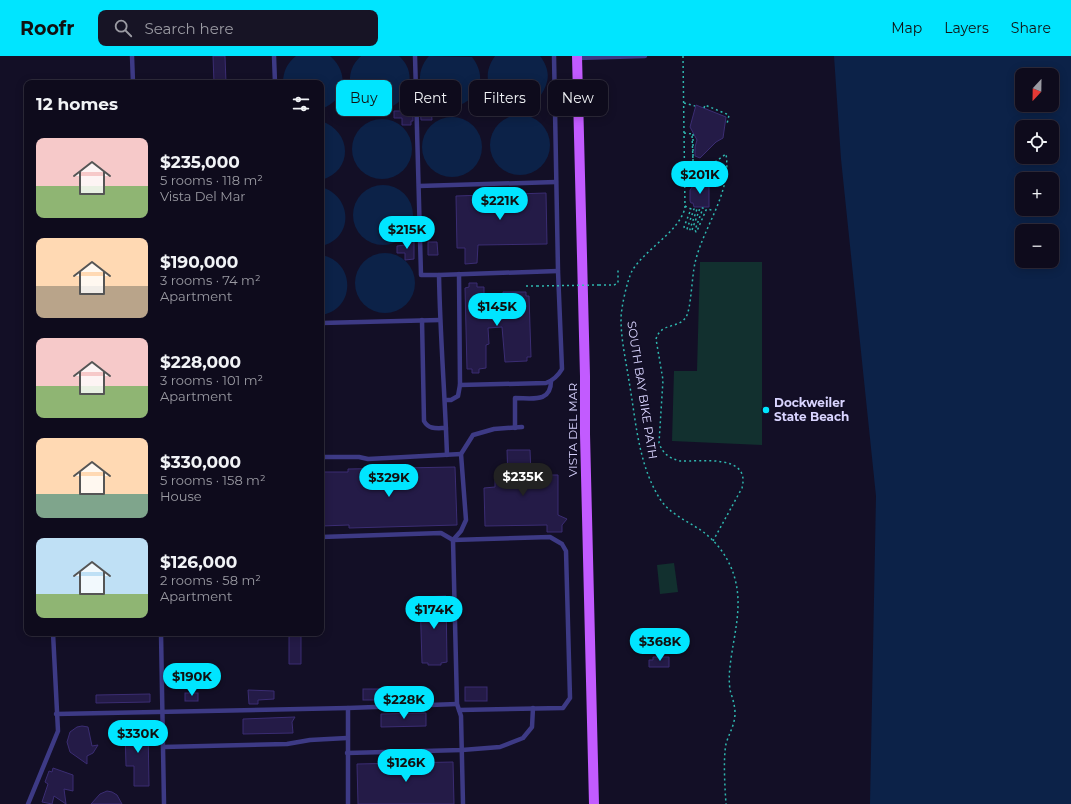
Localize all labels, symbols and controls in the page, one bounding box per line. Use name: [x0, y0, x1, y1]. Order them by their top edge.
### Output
search box: [98, 10, 378, 46]
text: Roofr: [20, 17, 74, 40]
icon: search: [112, 17, 134, 39]
text: Search here: [144, 19, 234, 38]
text: Map: [891, 19, 922, 37]
text: Layers: [944, 19, 989, 37]
text: Share: [1011, 19, 1051, 37]
north arrow: [1015, 68, 1059, 112]
map controls: [1015, 68, 1059, 268]
chip: Buy: [336, 80, 392, 116]
chip: Rent: [400, 80, 461, 116]
chip: Filters: [469, 80, 540, 116]
chip: New: [548, 80, 608, 116]
icon: filters: [290, 93, 312, 115]
text: 12 homes: [36, 94, 118, 114]
button: locate: [1015, 120, 1059, 164]
text: $235,000: [160, 152, 240, 172]
icon: home: [68, 154, 116, 202]
pin: $201K: [672, 161, 728, 195]
text: $201K: [680, 166, 720, 182]
text: 5 rooms · 118 m²: [160, 172, 263, 188]
button: +: [1015, 172, 1059, 216]
pin: $221K: [472, 187, 528, 221]
text: Vista Del Mar: [160, 188, 246, 204]
text: $221K: [481, 192, 519, 208]
pin: $215K: [379, 216, 435, 250]
text: $215K: [388, 221, 426, 237]
button: −: [1015, 224, 1059, 268]
text: $190,000: [160, 252, 238, 272]
icon: home: [68, 254, 116, 302]
text: 3 rooms · 74 m²: [160, 272, 261, 288]
text: Apartment: [160, 288, 232, 304]
pin: $145K: [469, 293, 525, 327]
text: $145K: [477, 298, 517, 314]
street label: SOUTH BAY BIKE PATH: [624, 320, 661, 460]
text: $228,000: [160, 352, 241, 372]
icon: home: [68, 354, 116, 402]
text: 3 rooms · 101 m²: [160, 372, 263, 388]
street label: VISTA DEL MAR: [565, 383, 580, 477]
text: Apartment: [160, 388, 232, 404]
place label: Dockweiler State Beach: [774, 395, 849, 424]
marker: Dockweiler State Beach: [761, 405, 771, 415]
text: $330,000: [160, 452, 241, 472]
icon: home: [68, 454, 116, 502]
pin: $235K: [495, 463, 551, 497]
pin: $329K: [361, 464, 417, 498]
text: $235K: [503, 468, 543, 484]
text: $329K: [368, 469, 410, 485]
text: 5 rooms · 158 m²: [160, 472, 265, 488]
text: House: [160, 488, 202, 504]
text: $126,000: [160, 552, 237, 572]
icon: home: [68, 554, 116, 602]
text: 2 rooms · 58 m²: [160, 572, 261, 588]
text: Apartment: [160, 588, 232, 604]
pin: $174K: [406, 596, 462, 630]
text: $174K: [414, 601, 454, 617]
pin: $368K: [632, 628, 688, 662]
text: $368K: [639, 633, 681, 649]
pin: $190K: [164, 663, 220, 697]
text: $190K: [172, 668, 212, 684]
pin: $228K: [376, 686, 432, 720]
text: $228K: [383, 691, 425, 707]
pin: $330K: [110, 720, 166, 754]
text: $330K: [117, 725, 159, 741]
pin: $126K: [378, 749, 434, 783]
text: $126K: [387, 754, 425, 770]

